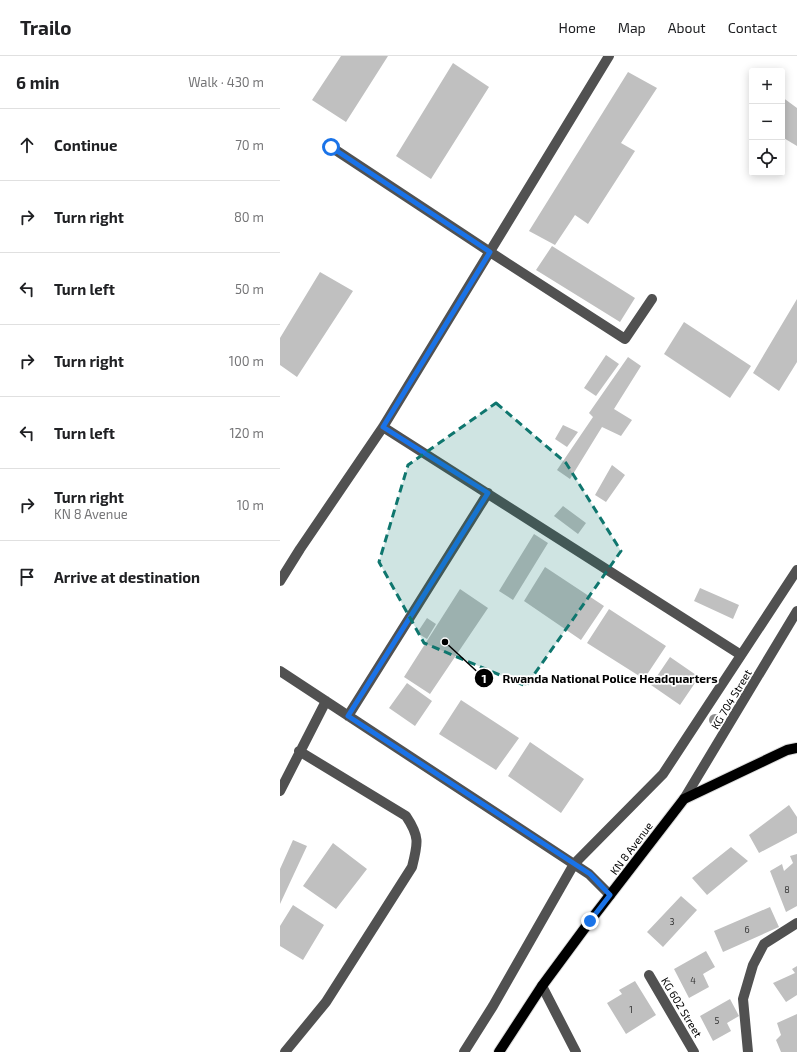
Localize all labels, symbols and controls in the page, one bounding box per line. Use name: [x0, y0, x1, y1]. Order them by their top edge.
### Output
text: Trailo: [20, 16, 72, 39]
text: Home: [559, 19, 596, 36]
text: Map: [618, 19, 646, 36]
text: About: [668, 19, 706, 36]
text: Contact: [728, 19, 777, 36]
map controls: [749, 68, 785, 176]
button: +: [749, 68, 785, 104]
text: 6 min: [16, 72, 60, 92]
text: Walk · 430 m: [188, 74, 264, 90]
button: −: [749, 104, 785, 140]
icon: ahead: [16, 134, 38, 156]
text: Continue: [54, 136, 117, 154]
text: 70 m: [235, 137, 264, 153]
route start: [322, 138, 340, 156]
button: locate: [749, 140, 785, 176]
icon: right: [16, 206, 38, 228]
text: Turn right: [54, 208, 124, 226]
text: 80 m: [234, 209, 264, 225]
icon: left: [16, 278, 38, 300]
text: Turn left: [54, 280, 115, 298]
text: 50 m: [235, 281, 264, 297]
icon: right: [16, 350, 38, 372]
text: Turn right: [54, 352, 124, 370]
text: 100 m: [229, 353, 264, 369]
icon: left: [16, 422, 38, 444]
text: Turn left: [54, 424, 115, 442]
text: 120 m: [229, 425, 264, 441]
text: Turn right: [54, 488, 124, 506]
icon: right: [16, 494, 38, 516]
text: 10 m: [237, 497, 264, 513]
text: KN 8 Avenue: [54, 506, 128, 522]
icon: arrive: [16, 566, 38, 588]
text: Arrive at destination: [54, 568, 200, 586]
callout: Rwanda National Police Headquarters: [474, 666, 726, 690]
street label: KG 704 Street: [708, 667, 754, 731]
text: 1: [481, 671, 487, 685]
text: Rwanda National Police Headquarters: [502, 671, 718, 685]
street label: KN 8 Avenue: [607, 819, 655, 877]
house number: 8: [784, 884, 790, 895]
route end: [581, 912, 599, 930]
house number: 3: [669, 916, 675, 927]
house number: 6: [744, 924, 750, 935]
street label: KG 602 Street: [659, 975, 705, 1039]
house number: 4: [690, 975, 696, 986]
house number: 1: [629, 1004, 633, 1015]
house number: 5: [715, 1015, 720, 1026]

